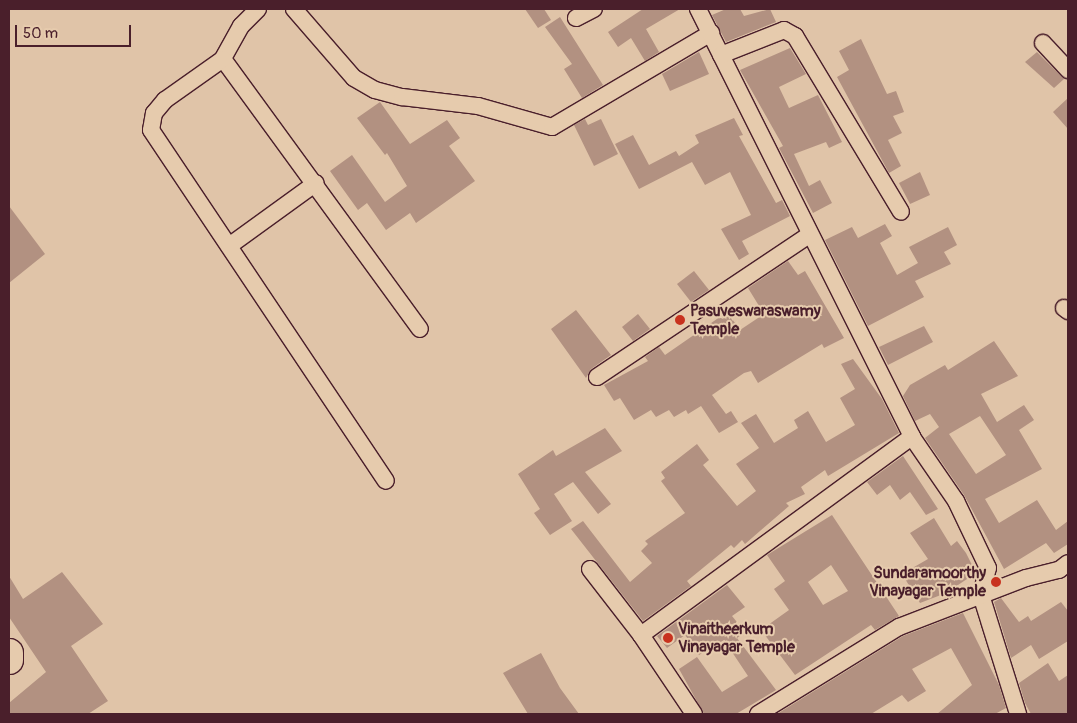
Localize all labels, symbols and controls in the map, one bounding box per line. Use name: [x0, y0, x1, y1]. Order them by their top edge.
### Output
scale bar: [18, 15, 134, 47]
text: 50 m: [23, 24, 58, 43]
place label: Pasuveswaraswamy Temple: [690, 301, 821, 339]
marker: Pasuveswaraswamy Temple: [674, 314, 686, 326]
place label: Sundaramoorthy Vinayagar Temple: [869, 563, 986, 601]
marker: Sundaramoorthy Vinayagar Temple: [990, 576, 1002, 588]
place label: Vinaitheerkum Vinayagar Temple: [678, 619, 795, 657]
marker: Vinaitheerkum Vinayagar Temple: [662, 632, 674, 644]

